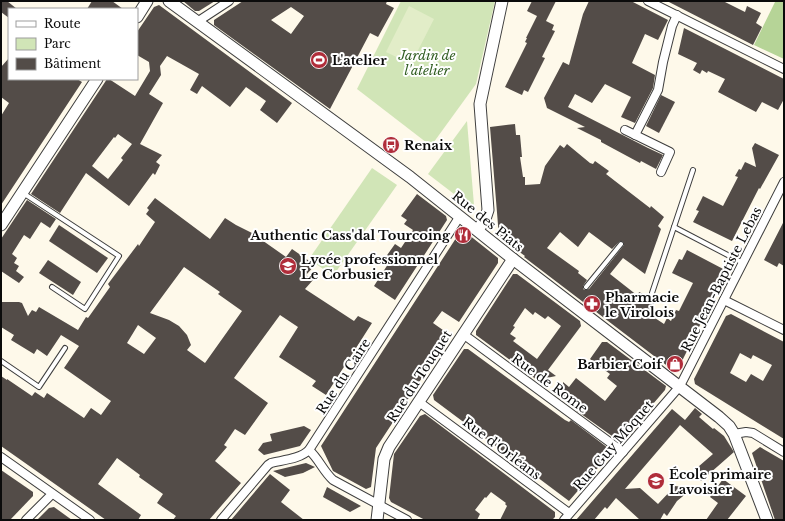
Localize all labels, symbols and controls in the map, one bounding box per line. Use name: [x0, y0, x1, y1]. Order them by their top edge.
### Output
legend: [8, 8, 138, 80]
text: Route: [44, 16, 81, 31]
text: Parc: [44, 36, 71, 51]
park label: Jardin de l'atelier: [398, 47, 456, 79]
sports icon: L'atelier: [309, 50, 329, 70]
place label: L'atelier: [332, 52, 387, 69]
text: Bâtiment: [44, 56, 102, 71]
bus stop icon: Renaix: [381, 135, 401, 155]
place label: Renaix: [404, 137, 453, 154]
street label: Rue des Piats: [448, 187, 527, 256]
street label: Rue Jean-Baptiste Lebas: [677, 204, 765, 354]
restaurant icon: Authentic Cass'dal Tourcoing: [453, 225, 473, 245]
place label: Authentic Cass'dal Tourcoing: [249, 227, 451, 244]
place label: Lycée professionnel Le Corbusier: [301, 251, 438, 283]
school or university icon: Lycée professionnel Le Corbusier: [278, 256, 298, 276]
place label: Pharmacie le Virolois: [605, 289, 679, 321]
pharmacy icon: Pharmacie le Virolois: [582, 294, 602, 314]
street label: Rue du Touquet: [383, 327, 456, 426]
street label: Rue du Caire: [313, 335, 374, 417]
street label: Rue de Rome: [508, 350, 591, 417]
shop icon: Barbier Coif: [665, 354, 685, 374]
place label: Barbier Coif: [577, 356, 663, 373]
street label: Rue Guy Môquet: [570, 397, 657, 494]
street label: Rue d'Orléans: [459, 413, 544, 483]
place label: École primaire Lavoisier: [669, 466, 772, 498]
school or university icon: École primaire Lavoisier: [646, 471, 666, 491]

